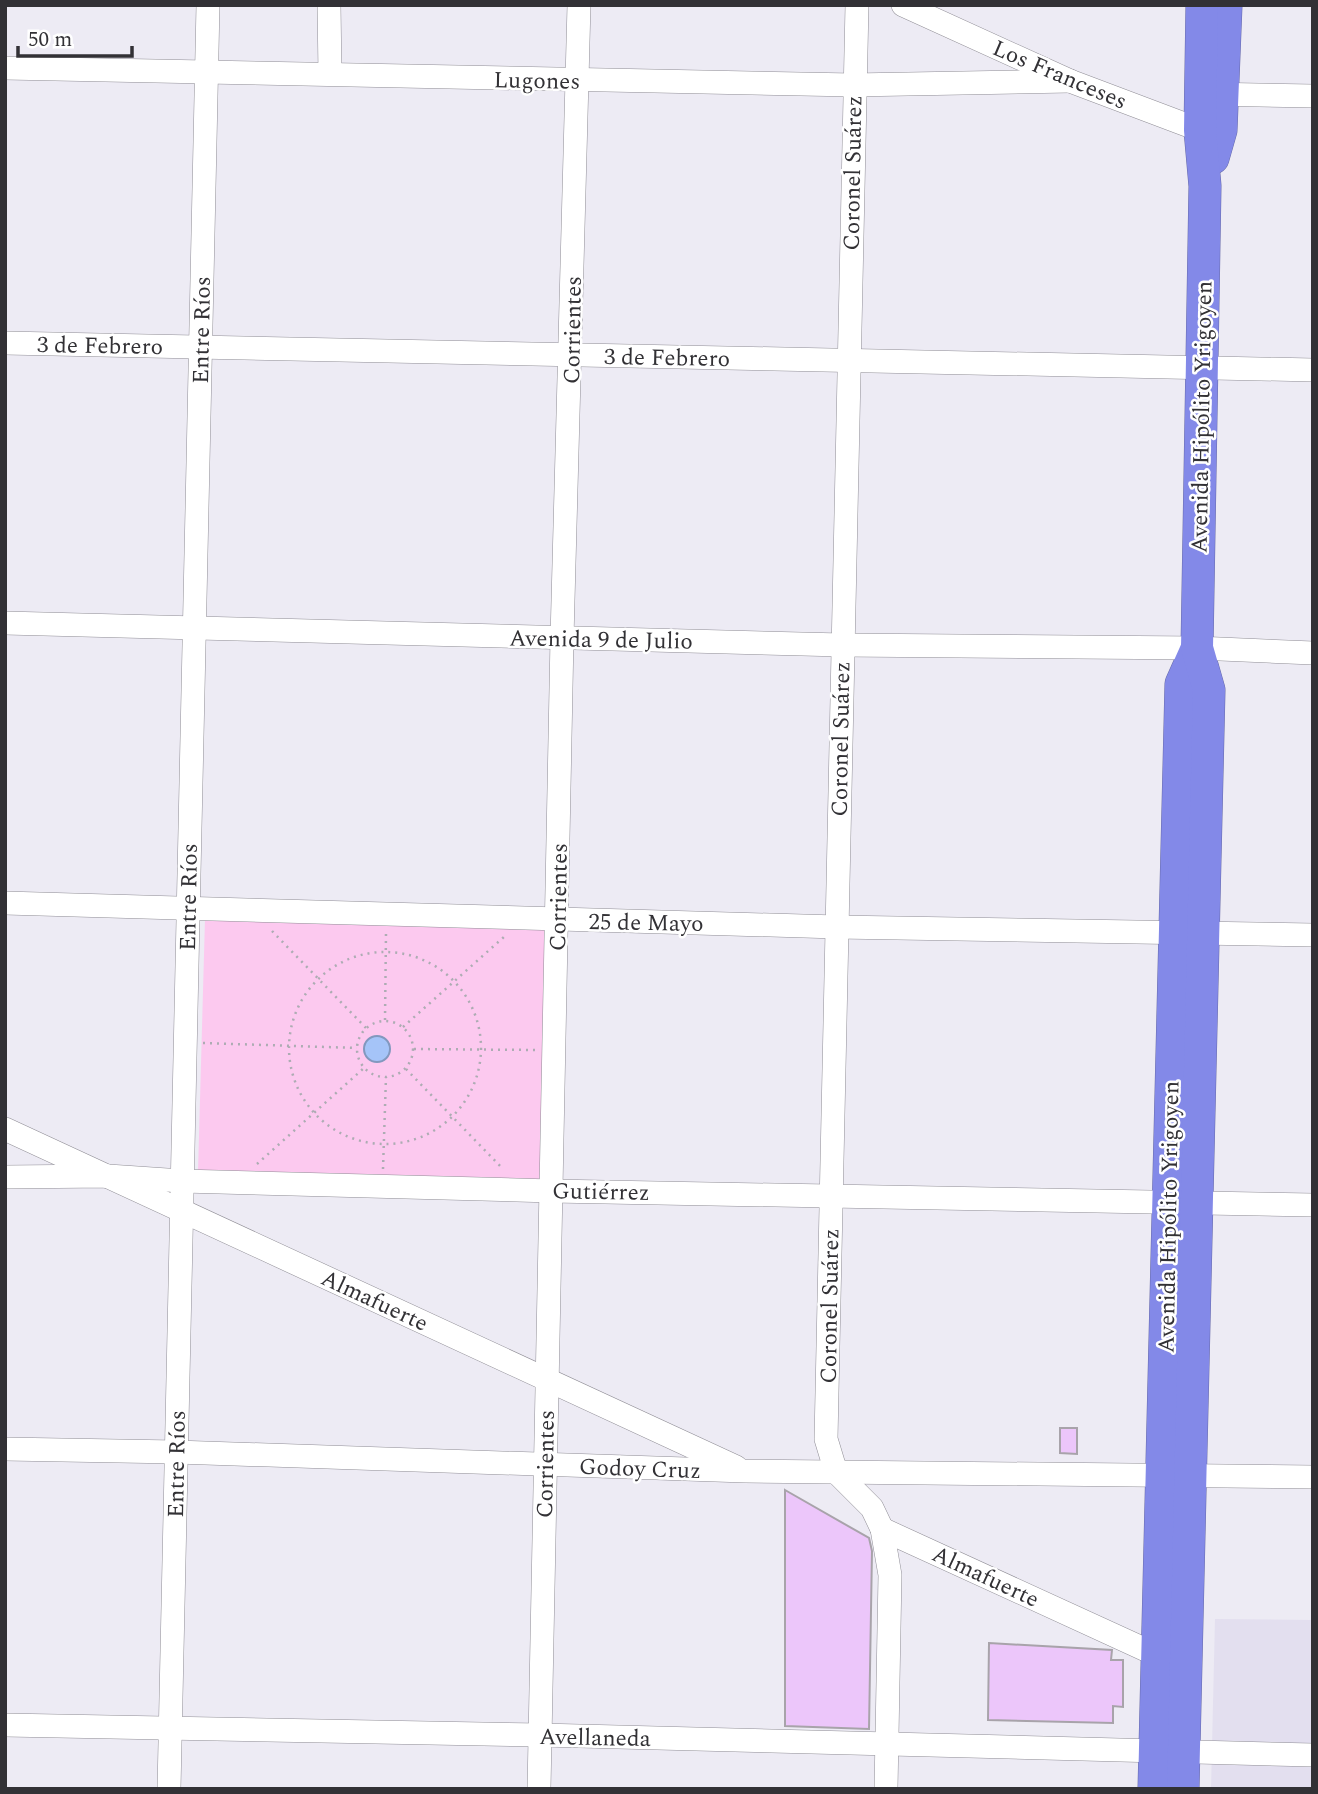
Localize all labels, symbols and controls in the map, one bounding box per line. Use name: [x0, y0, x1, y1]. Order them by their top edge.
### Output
scale bar: [18, 14, 131, 58]
text: 50 m: [28, 24, 72, 56]
street label: Los Franceses: [987, 31, 1132, 119]
street label: Lugones: [493, 63, 581, 100]
street label: Coronel Suárez: [835, 95, 872, 251]
street label: Entre Ríos: [184, 276, 221, 384]
street label: Corrientes: [555, 276, 592, 384]
street label: Avenida Hipólito Yrigoyen: [1183, 280, 1222, 554]
street label: 3 de Febrero: [37, 328, 163, 365]
street label: 3 de Febrero: [604, 340, 730, 377]
street label: Avenida 9 de Julio: [509, 621, 693, 660]
street label: Coronel Suárez: [823, 661, 860, 817]
street label: Entre Ríos: [171, 843, 208, 951]
street label: Corrientes: [541, 843, 578, 951]
street label: 25 de Mayo: [588, 905, 704, 942]
street label: Avenida Hipólito Yrigoyen: [1150, 1080, 1189, 1354]
street label: Gutiérrez: [552, 1174, 650, 1211]
street label: Coronel Suárez: [812, 1228, 849, 1384]
street label: Almafuerte: [315, 1261, 434, 1341]
street label: Entre Ríos: [159, 1410, 196, 1518]
street label: Corrientes: [528, 1410, 565, 1518]
street label: Godoy Cruz: [578, 1450, 702, 1489]
street label: Almafuerte: [926, 1537, 1045, 1617]
street label: Avellaneda: [539, 1720, 651, 1757]

